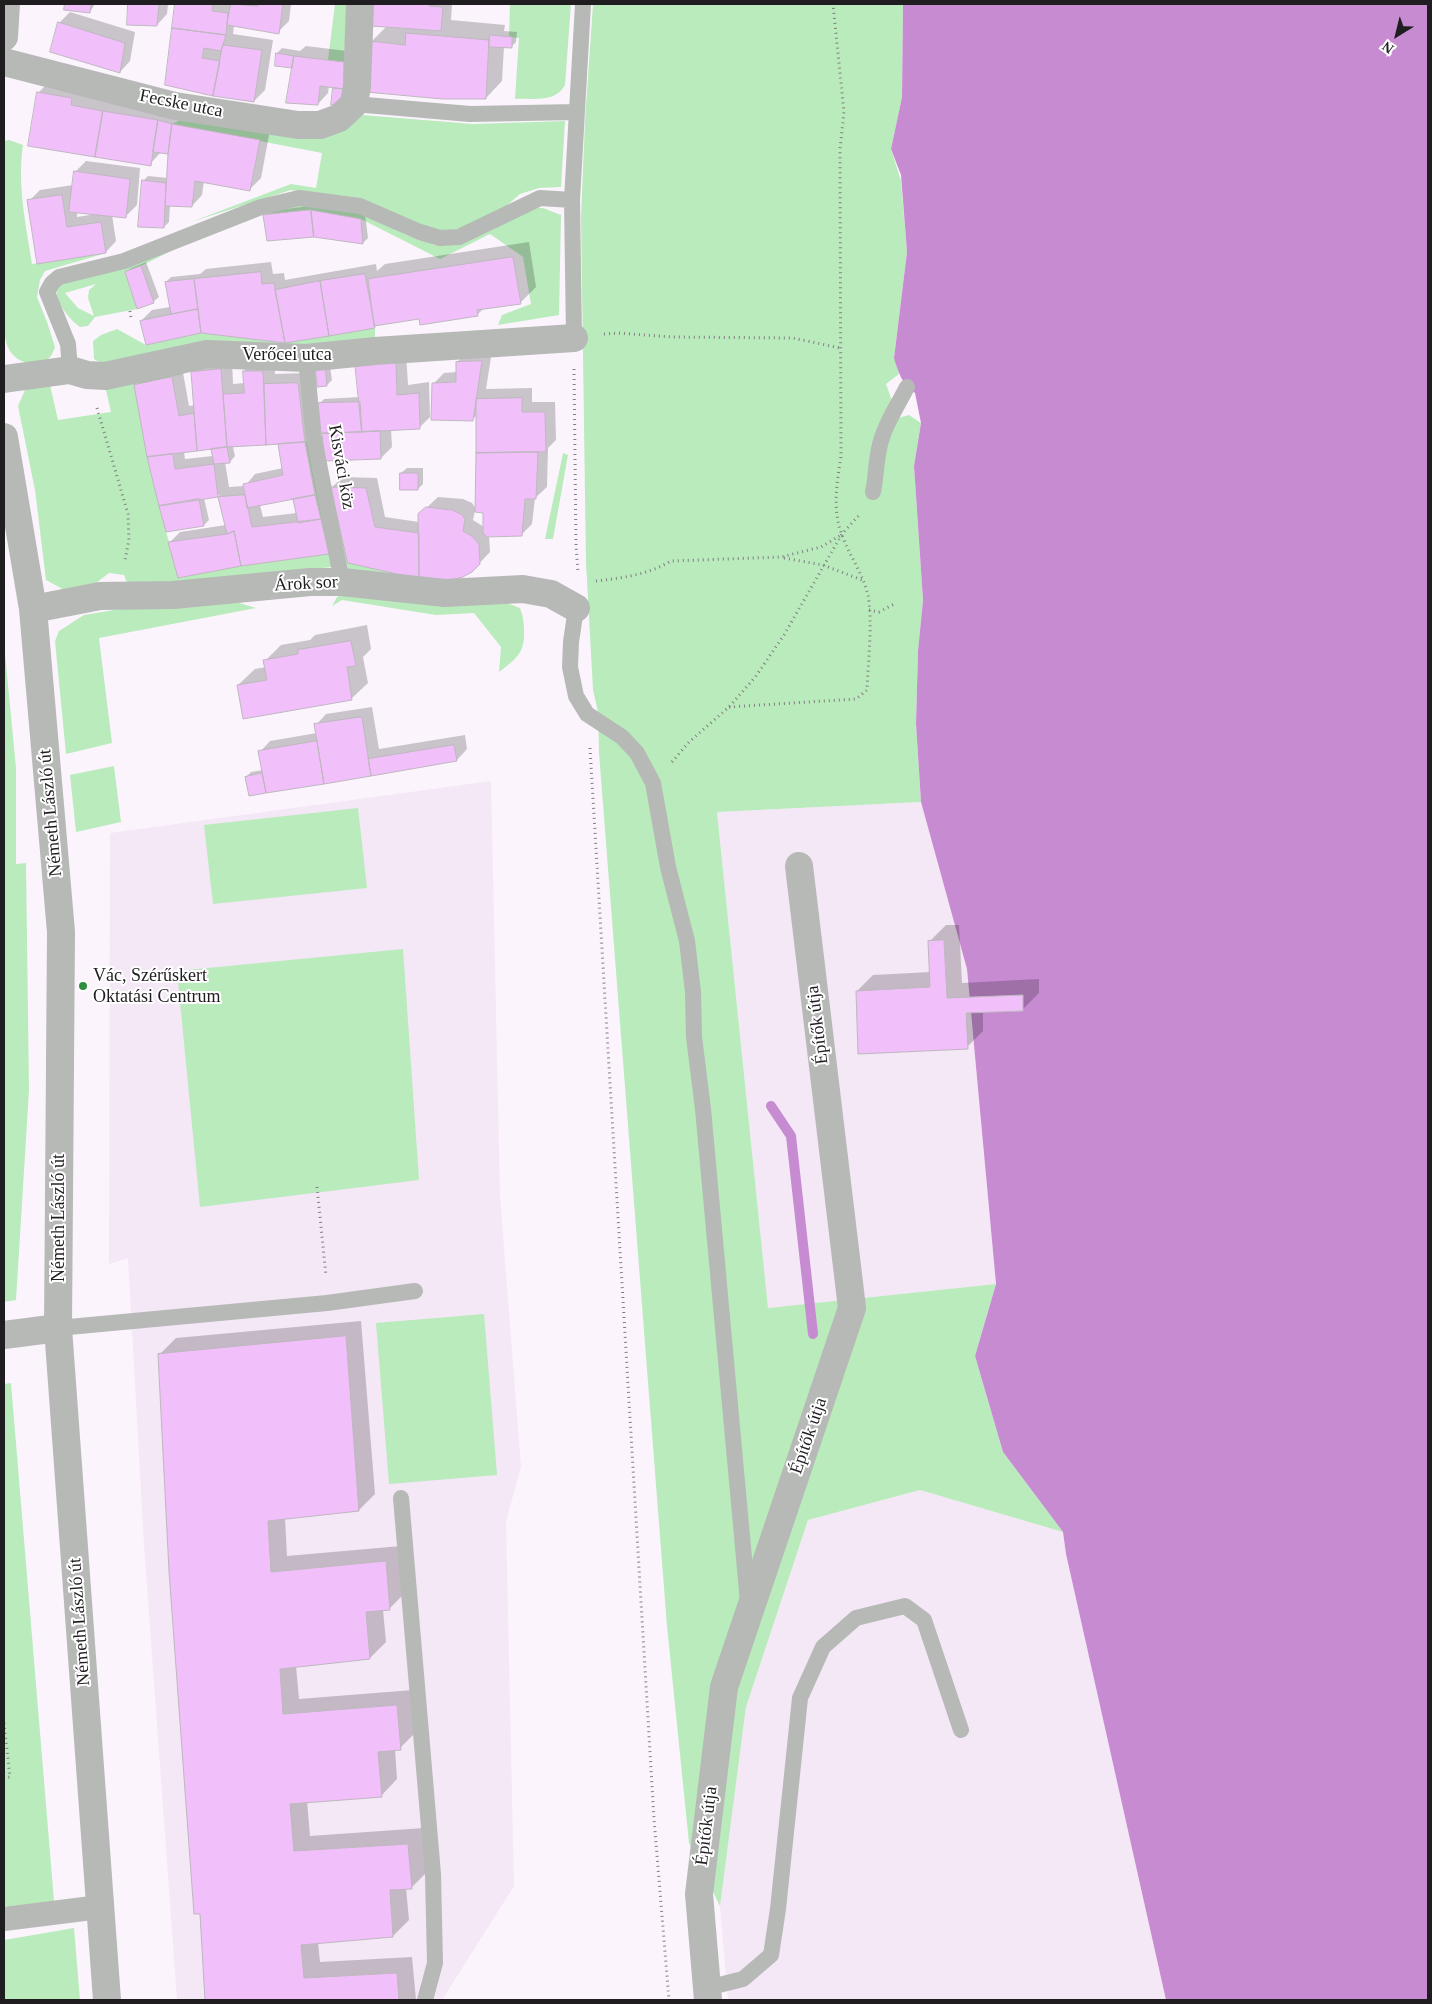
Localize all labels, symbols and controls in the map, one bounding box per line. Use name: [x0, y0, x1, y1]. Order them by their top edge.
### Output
north arrow: [1372, 10, 1422, 60]
text: N: [1379, 38, 1396, 57]
street label: Fecske utca: [137, 85, 225, 123]
street label: Verőcei utca: [242, 344, 332, 366]
street label: Kisváci köz: [323, 423, 359, 511]
street label: Árok sor: [274, 572, 338, 596]
street label: Németh László út: [35, 748, 67, 878]
place label: Vác, Szérűskert Oktatási Centrum: [93, 965, 220, 1008]
marker: Vác, Szérűskert Oktatási Centrum: [77, 980, 89, 992]
street label: Építők útja: [802, 984, 834, 1066]
street label: Németh László út: [48, 1154, 70, 1282]
street label: Építők útja: [786, 1395, 832, 1477]
street label: Németh László út: [65, 1557, 95, 1687]
street label: Építők útja: [691, 1785, 723, 1867]

